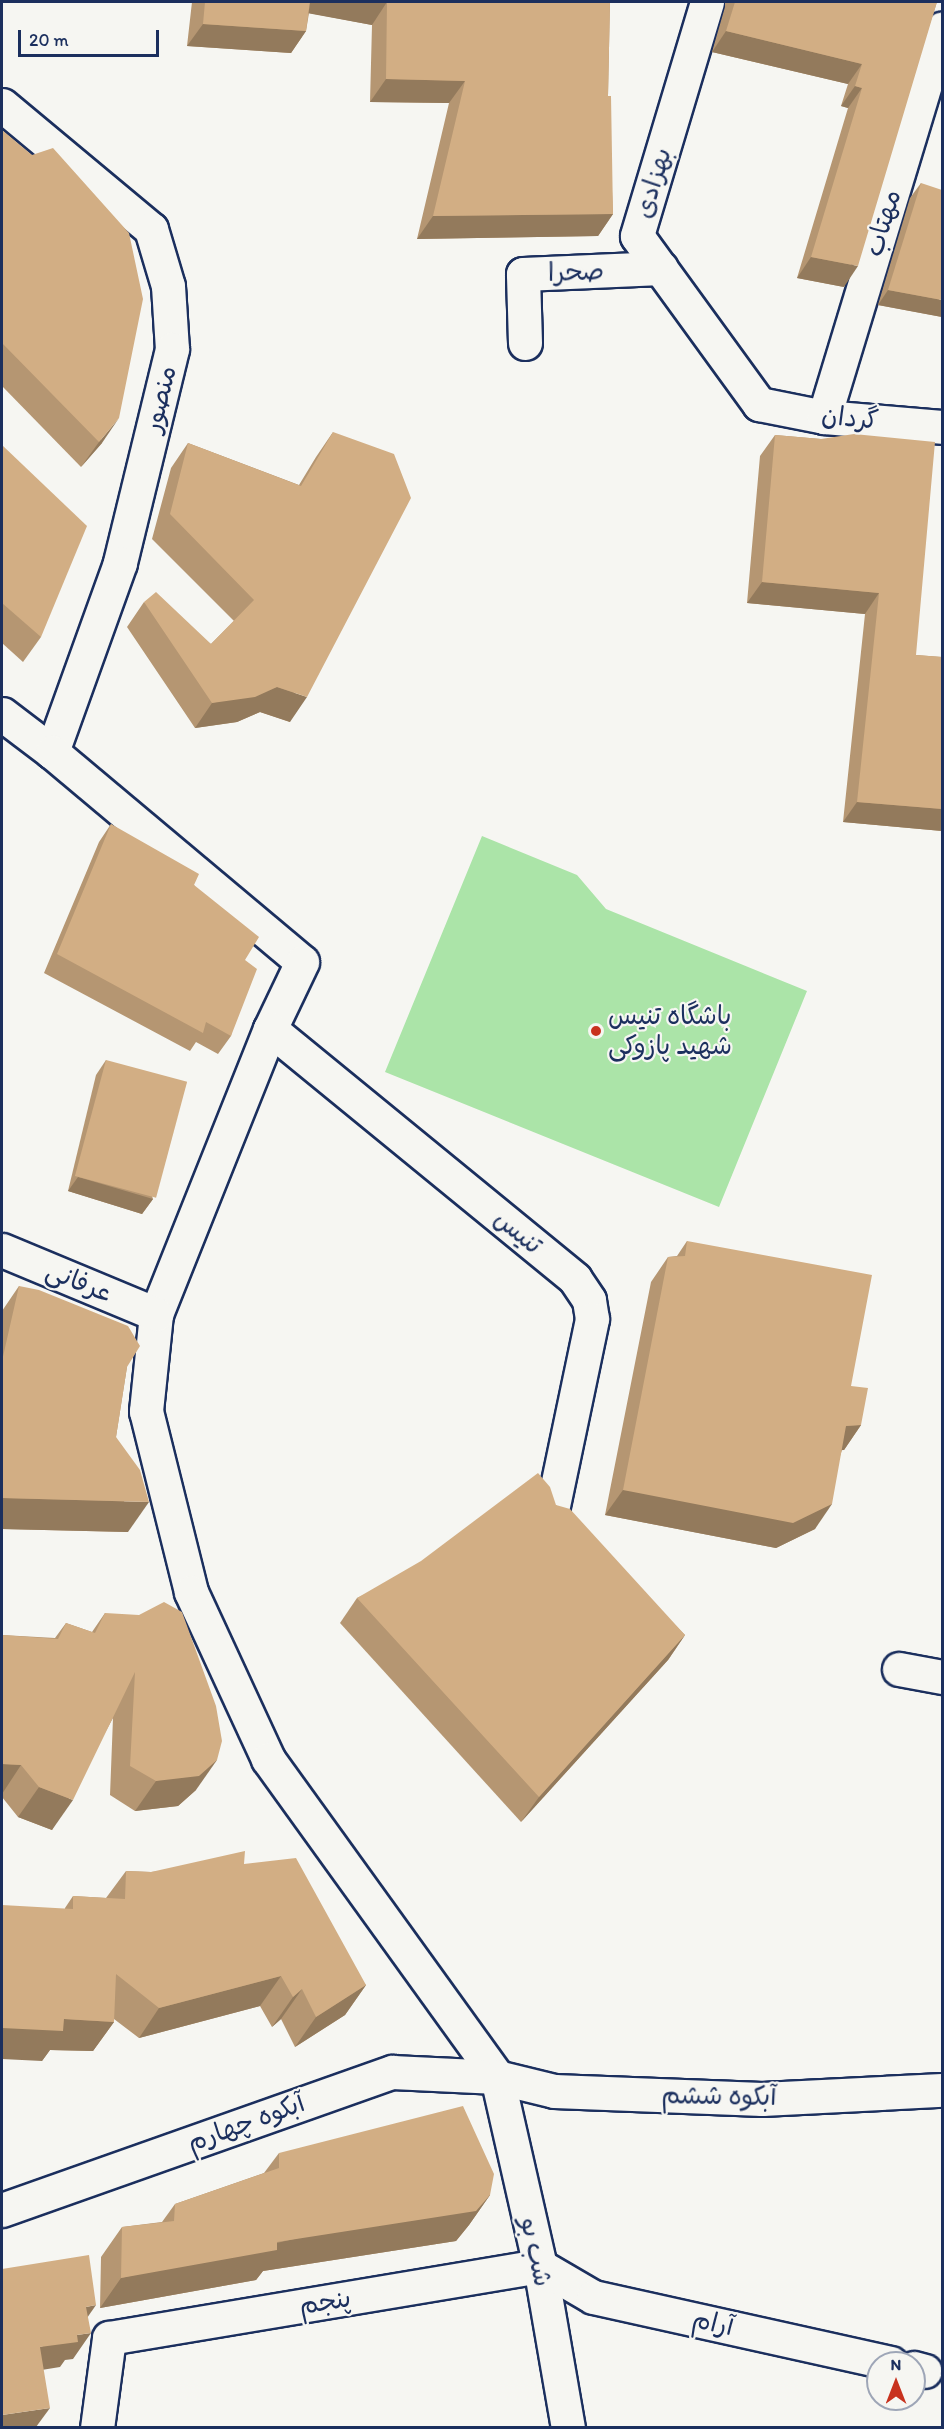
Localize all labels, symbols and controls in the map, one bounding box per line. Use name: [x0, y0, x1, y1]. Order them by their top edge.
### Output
scale bar: [21, 18, 162, 56]
text: 20 m: [29, 29, 69, 51]
street label: بهزادی: [628, 144, 678, 222]
street label: مهتاب: [858, 186, 908, 260]
street label: صحرا: [547, 255, 605, 289]
street label: منصور: [137, 362, 183, 436]
street label: گردان: [820, 400, 880, 436]
place label: باشگاه تنیس شهید پازوکی: [608, 1000, 732, 1062]
marker: باشگاه تنیس شهید پازوکی: [589, 1024, 603, 1038]
street label: تنیس: [488, 1203, 548, 1261]
street label: عرفانی: [41, 1255, 117, 1309]
street label: آبکوه ششم: [661, 2079, 777, 2113]
street label: آبکوه چهارم: [183, 2087, 309, 2159]
street label: شب بو: [513, 2215, 559, 2289]
street label: پنجم: [297, 2283, 353, 2321]
street label: آرام: [689, 2303, 737, 2343]
north arrow: [866, 2351, 926, 2411]
text: N: [891, 2355, 901, 2374]

